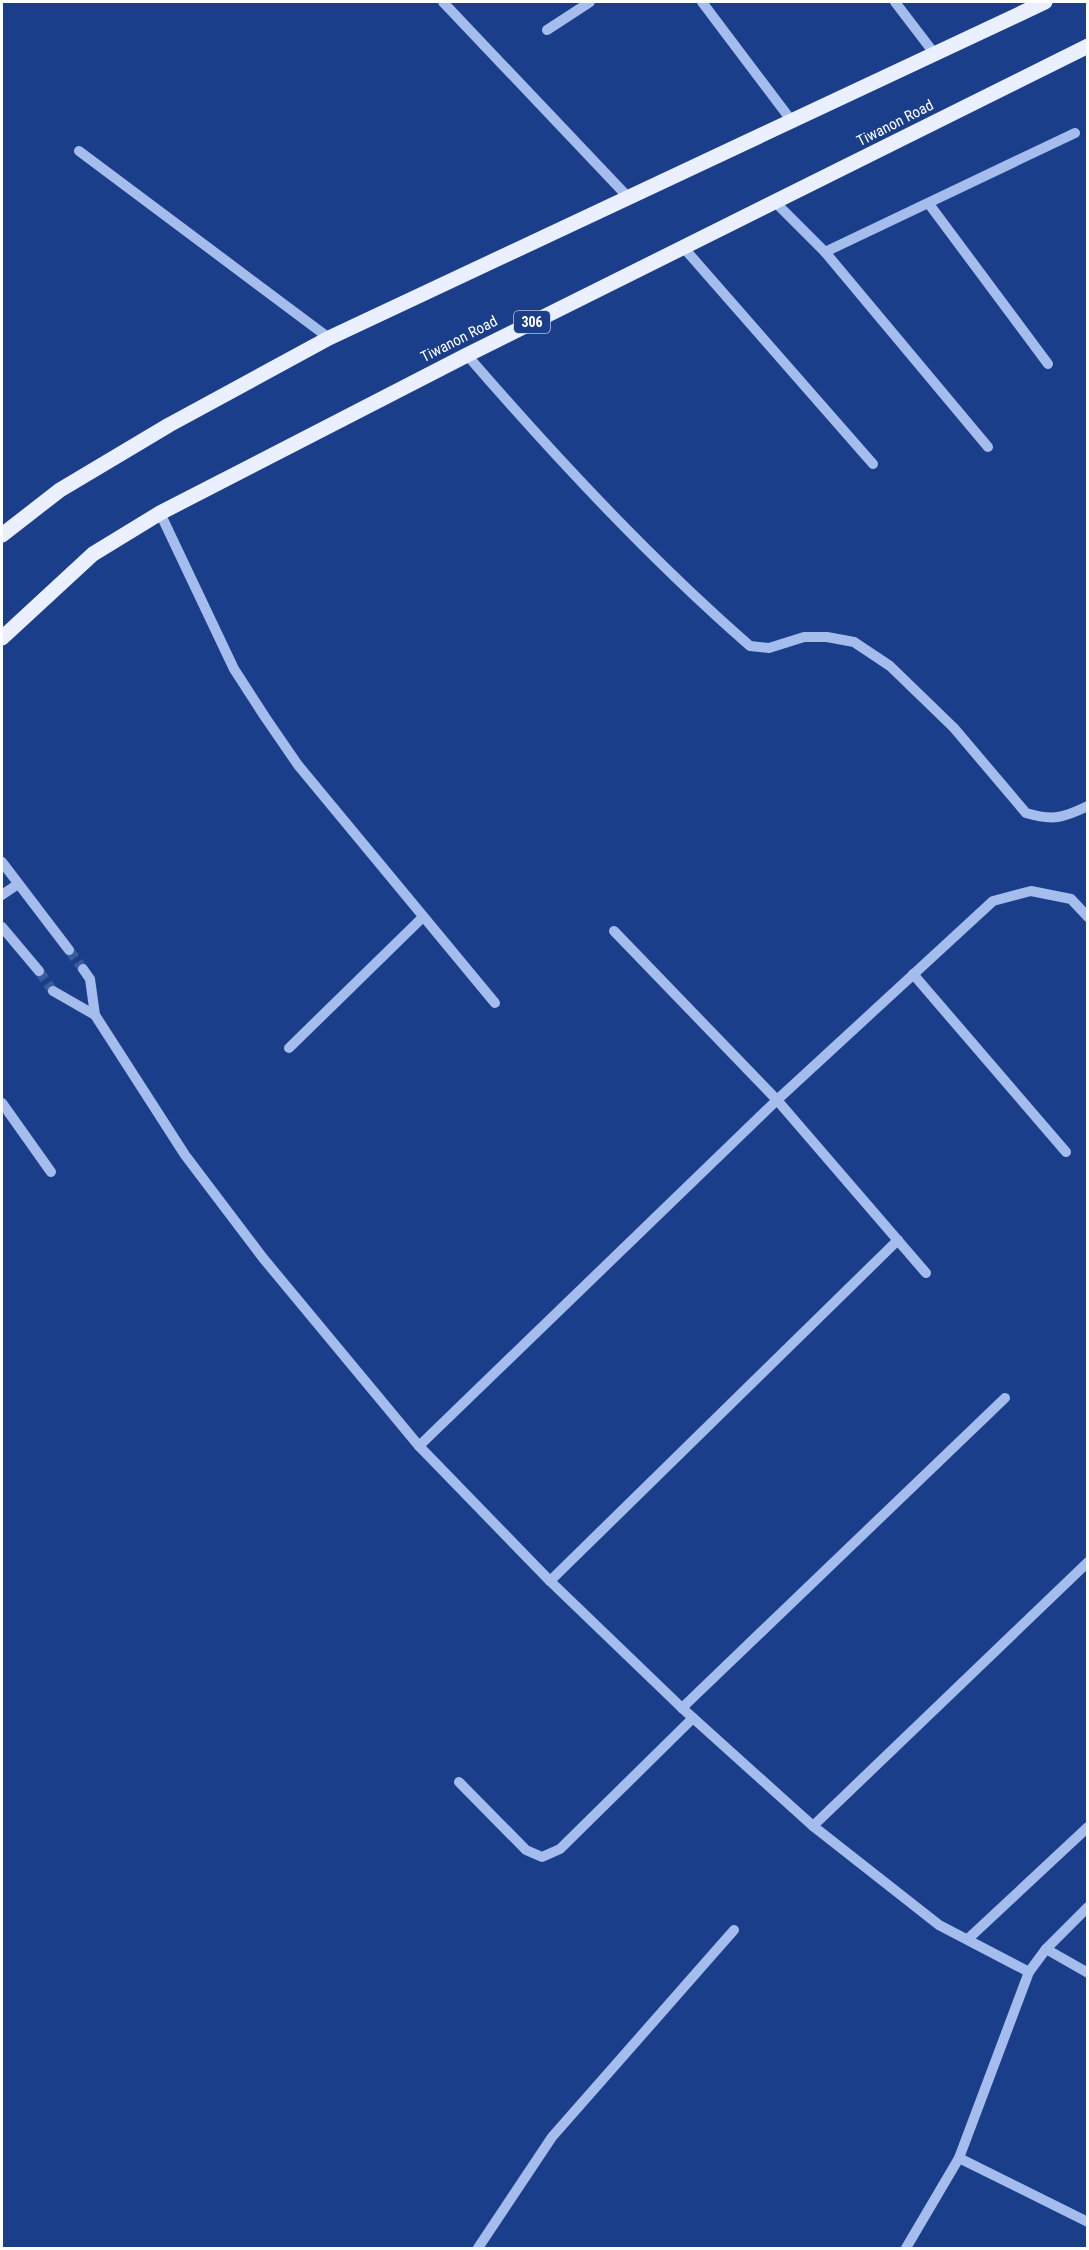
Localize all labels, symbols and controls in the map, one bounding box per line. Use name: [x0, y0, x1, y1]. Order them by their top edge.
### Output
street label: Tiwanon Road: [854, 96, 936, 150]
road number: 306: [514, 311, 550, 333]
street label: Tiwanon Road: [418, 312, 500, 366]

